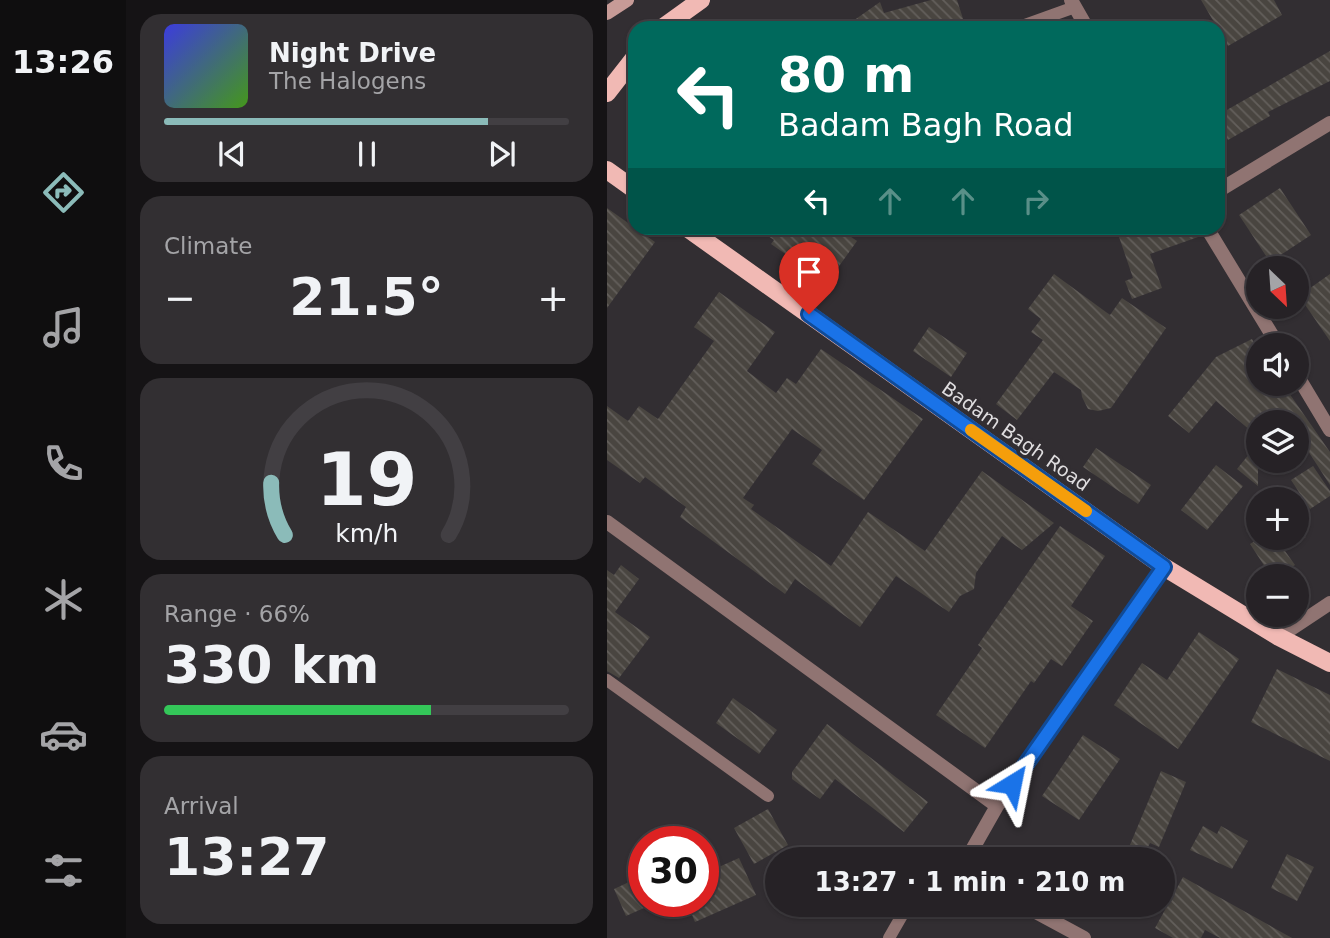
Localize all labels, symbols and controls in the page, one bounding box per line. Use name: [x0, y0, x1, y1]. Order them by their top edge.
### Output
text: Night Drive: [269, 38, 436, 68]
text: 13:26: [12, 43, 114, 81]
text: 80 m: [778, 47, 914, 104]
icon: left: [663, 49, 754, 140]
text: The Halogens: [269, 68, 426, 94]
text: Badam Bagh Road: [778, 106, 1073, 144]
icon: previous: [213, 135, 251, 173]
icon: pause: [348, 135, 386, 173]
icon: next: [483, 135, 521, 173]
icon: directions: [39, 168, 88, 217]
icon: left: [798, 182, 836, 220]
icon: ahead: [871, 182, 909, 220]
icon: ahead: [944, 182, 982, 220]
icon: right: [1017, 182, 1055, 220]
text: Climate: [164, 233, 253, 259]
pin: [779, 242, 839, 314]
icon: arrive: [790, 253, 828, 291]
north arrow: [1246, 256, 1309, 318]
map controls: [1246, 256, 1309, 627]
text: 21.5°: [289, 267, 444, 327]
text: −: [164, 276, 196, 320]
text: +: [537, 276, 569, 320]
icon: music: [39, 303, 88, 352]
button: sound: [1246, 333, 1309, 396]
street label: Badam Bagh Road: [938, 377, 1094, 495]
button: layers: [1246, 410, 1309, 473]
text: 19: [316, 437, 417, 522]
icon: phone: [39, 439, 88, 488]
button: +: [1246, 487, 1309, 550]
text: km/h: [335, 519, 398, 548]
button: −: [1246, 564, 1309, 627]
icon: climate: [39, 575, 88, 624]
text: Range · 66%: [164, 601, 310, 627]
text: 330 km: [164, 635, 379, 695]
icon: car: [39, 710, 88, 759]
position arrow: [975, 747, 1049, 821]
text: Arrival: [164, 793, 239, 819]
speed limit sign: 30: [628, 826, 719, 917]
text: 13:27: [164, 827, 330, 887]
icon: filters: [39, 846, 88, 895]
text: 13:27 · 1 min · 210 m: [815, 867, 1125, 897]

